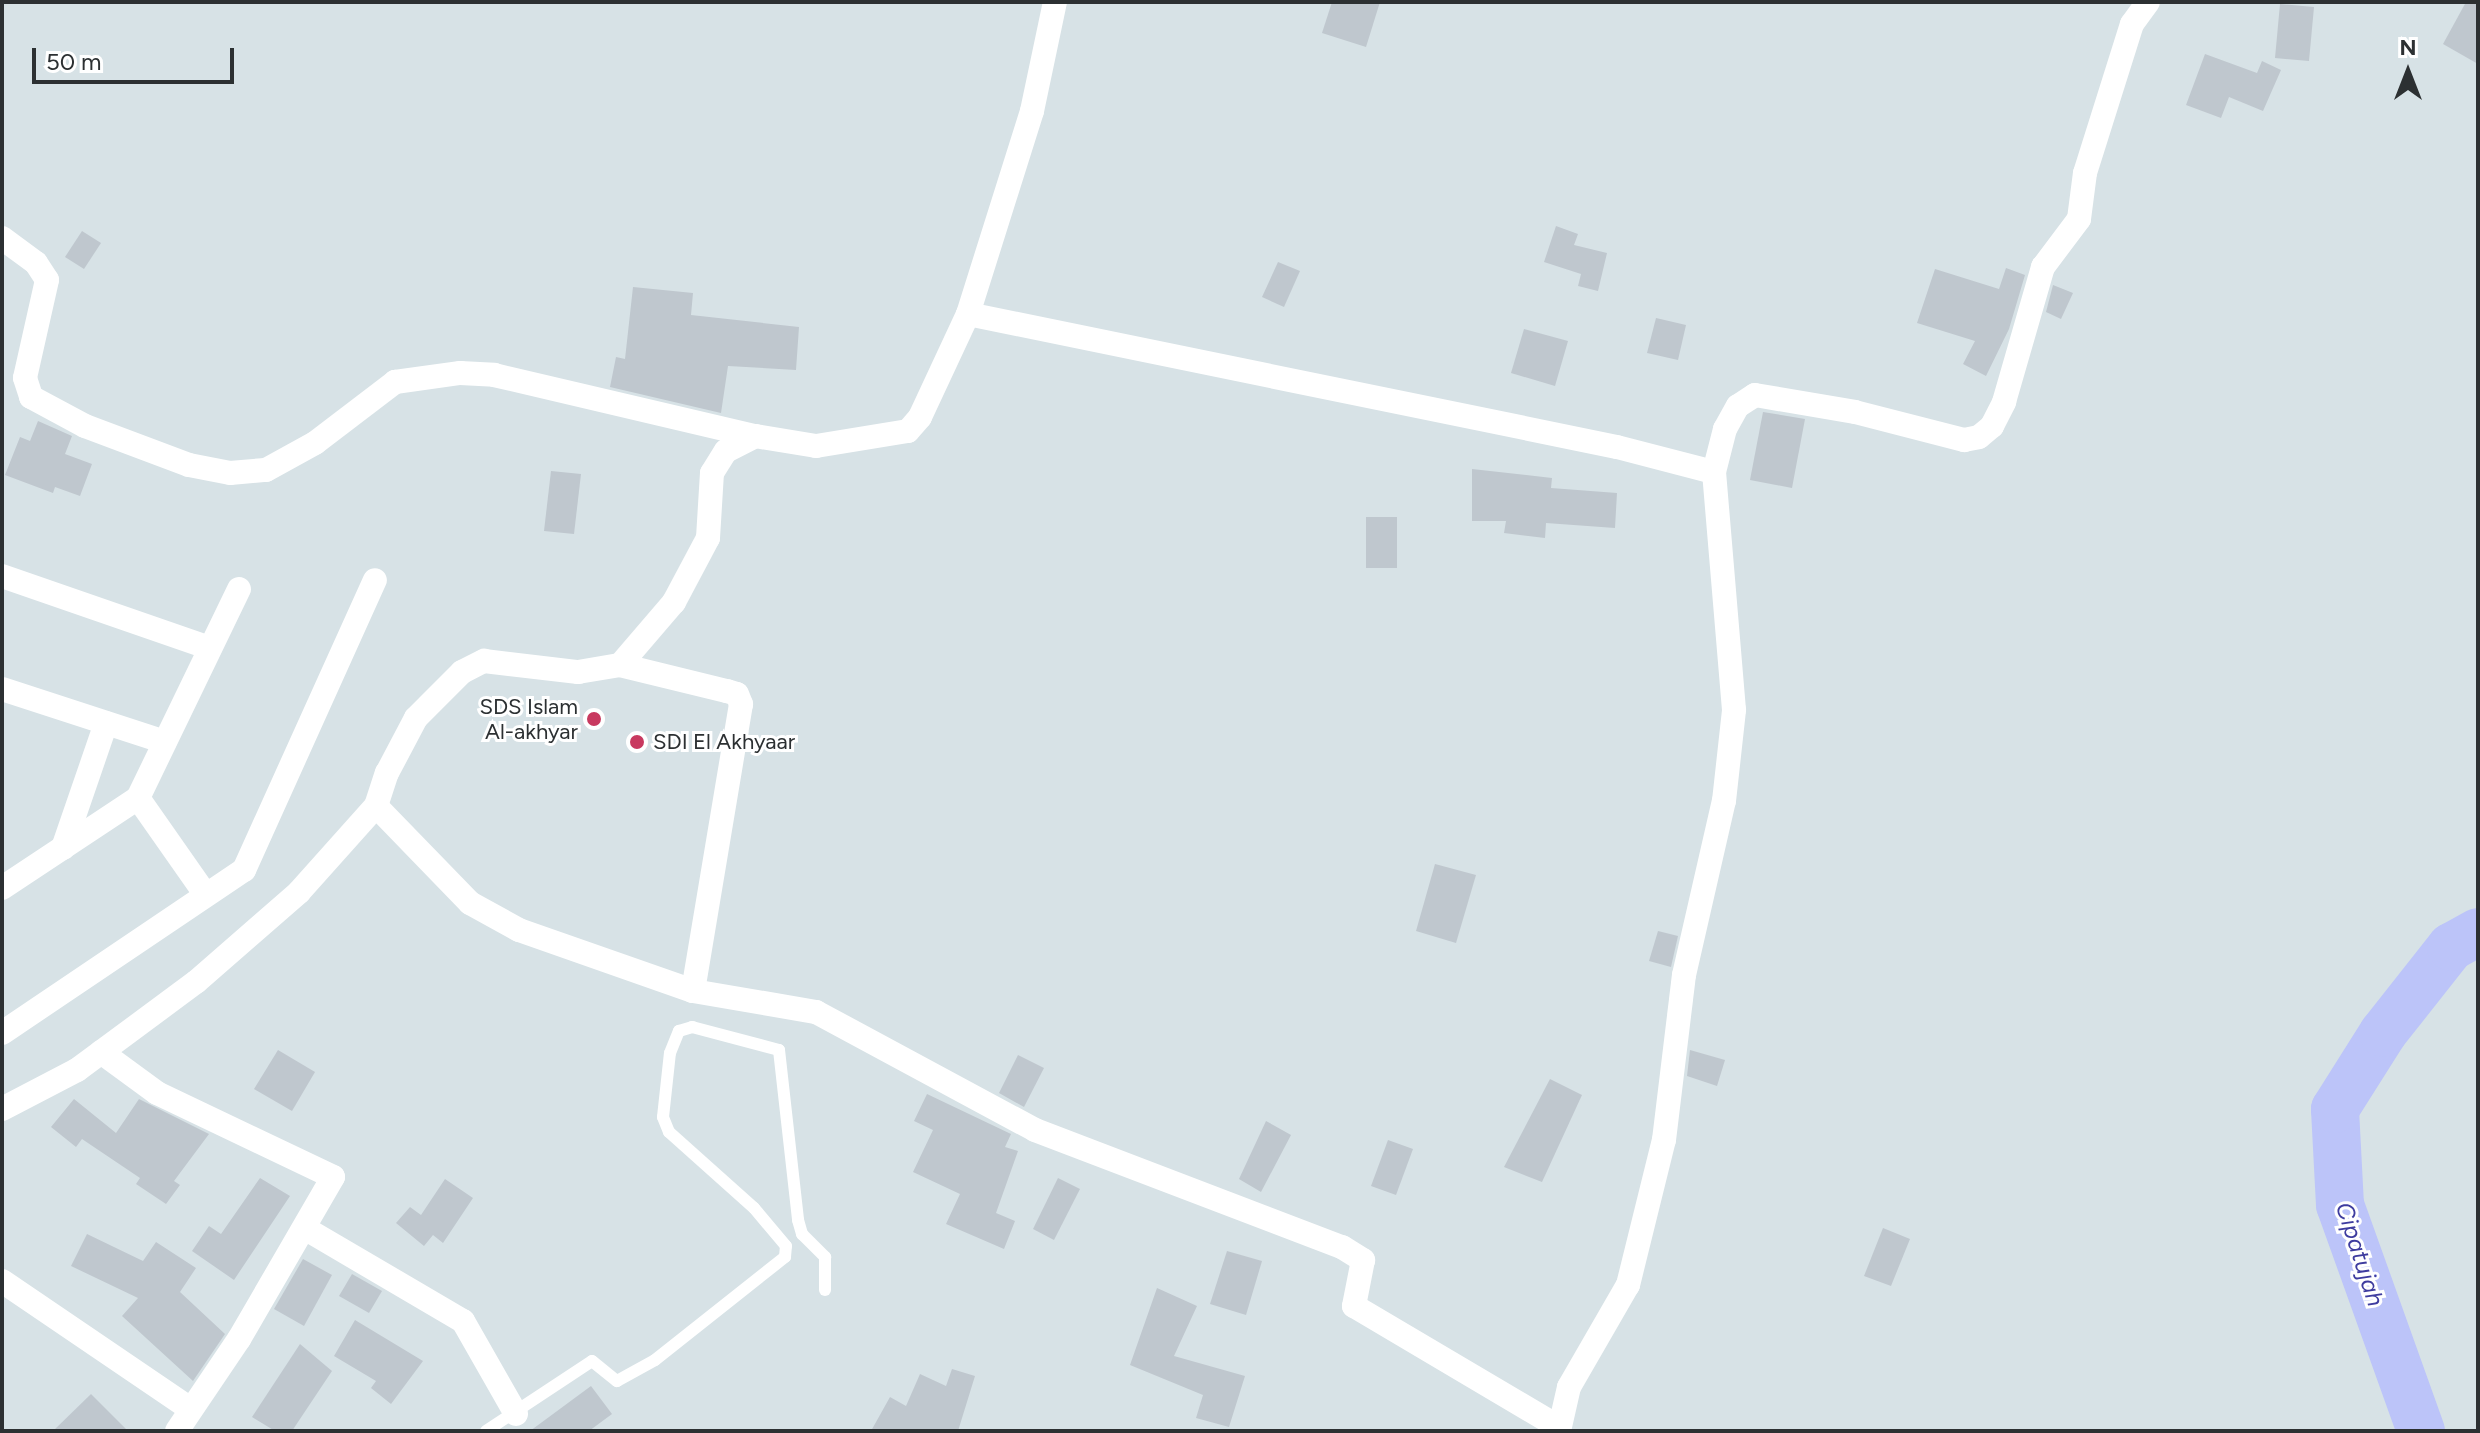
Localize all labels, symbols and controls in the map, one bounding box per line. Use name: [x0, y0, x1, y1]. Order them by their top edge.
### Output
scale bar: [36, 32, 238, 82]
north arrow: [2368, 32, 2448, 112]
text: N: [2399, 34, 2417, 61]
text: 50 m: [46, 47, 102, 76]
place label: SDS Islam Al-akhyar: [479, 693, 578, 744]
marker: SDS Islam Al-akhyar: [585, 710, 603, 728]
place label: SDI El Akhyaar: [653, 729, 795, 755]
marker: SDI El Akhyaar: [628, 733, 646, 751]
water label: Cipatujah: [2330, 1198, 2390, 1310]

